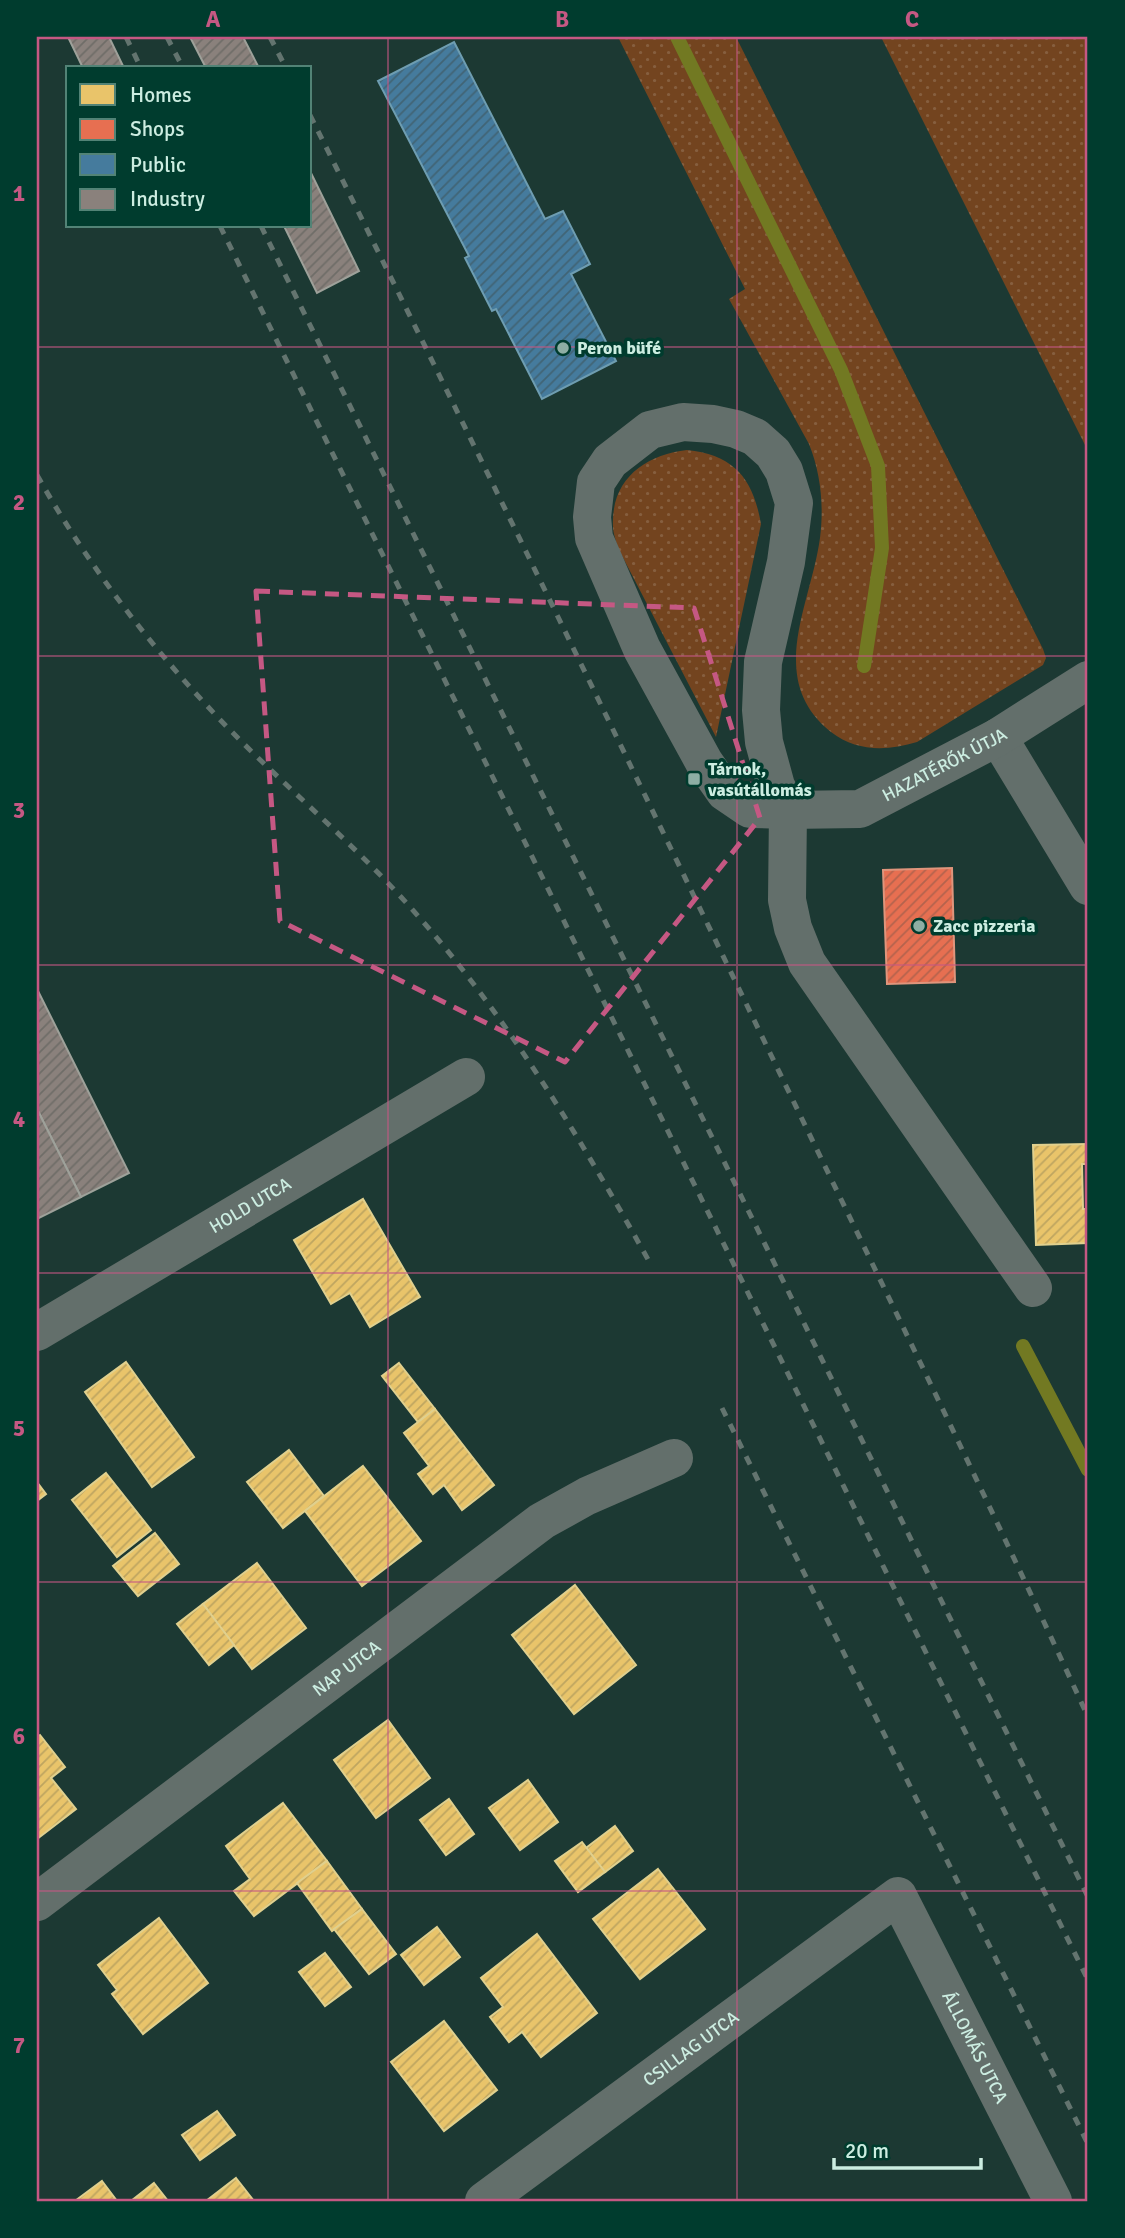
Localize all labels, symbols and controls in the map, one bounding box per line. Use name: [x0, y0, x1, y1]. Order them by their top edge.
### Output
text: A: [206, 5, 221, 34]
text: B: [555, 5, 569, 34]
text: C: [905, 5, 919, 34]
legend: [66, 66, 312, 228]
text: Homes: [130, 82, 192, 108]
text: Shops: [130, 116, 184, 142]
text: Public: [130, 152, 186, 178]
text: 1: [13, 179, 25, 208]
text: Industry: [130, 186, 205, 212]
place label: Peron büfé: [577, 337, 661, 359]
marker: Peron büfé: [555, 340, 571, 356]
text: 2: [13, 488, 25, 517]
street label: HAZATÉRŐK ÚTJA: [878, 723, 1011, 807]
place label: Tárnok, vasútállomás: [707, 758, 812, 801]
marker: Tárnok, vasútállomás: [686, 771, 702, 787]
text: 3: [13, 796, 25, 825]
place label: Zacc pizzeria: [933, 915, 1035, 937]
marker: Zacc pizzeria: [911, 918, 927, 934]
text: 4: [13, 1105, 25, 1134]
street label: HOLD UTCA: [205, 1173, 295, 1238]
text: 5: [13, 1414, 25, 1443]
street label: NAP UTCA: [308, 1636, 385, 1701]
text: 6: [13, 1722, 25, 1751]
street label: ÁLLOMÁS UTCA: [937, 1988, 1013, 2107]
street label: CSILLAG UTCA: [639, 2006, 743, 2091]
text: 7: [13, 2031, 25, 2060]
scale bar: [834, 2126, 982, 2170]
text: 20 m: [845, 2138, 889, 2164]

